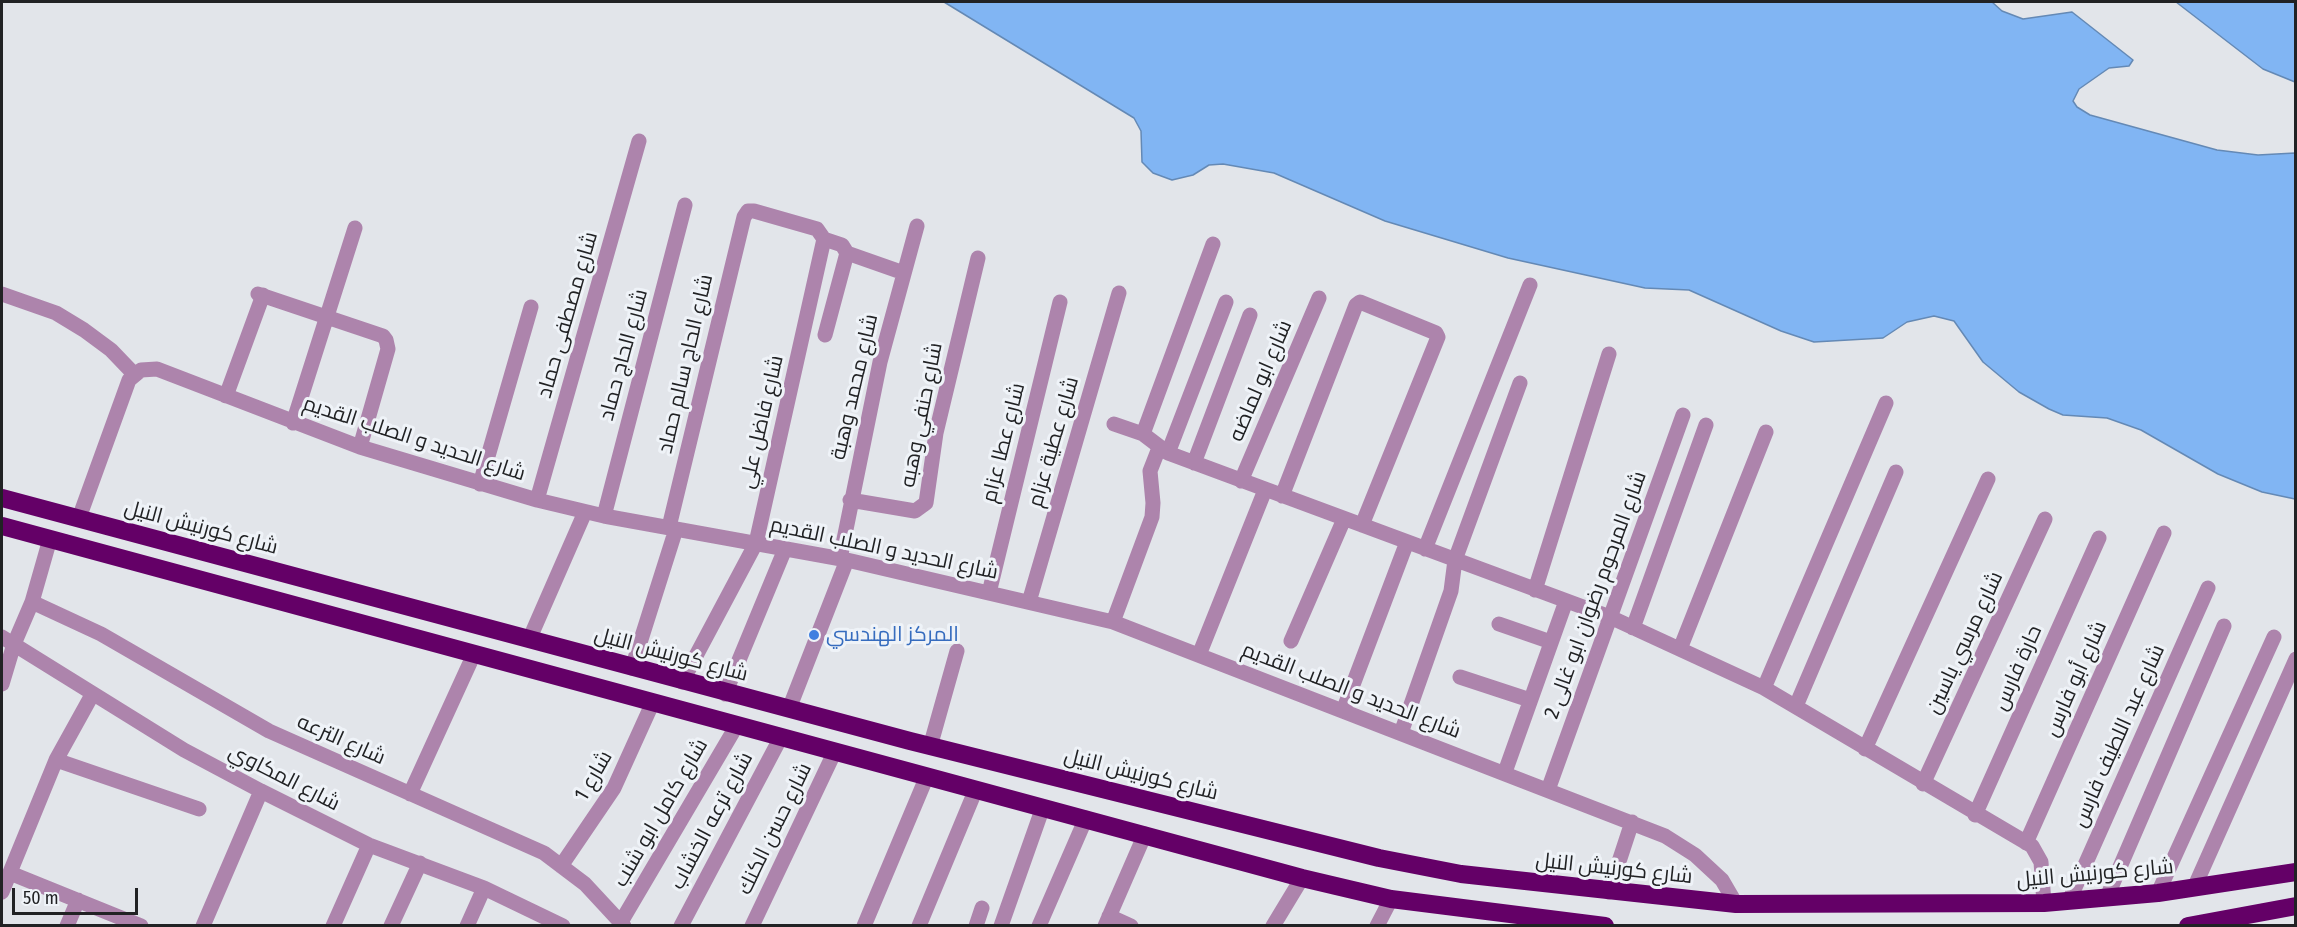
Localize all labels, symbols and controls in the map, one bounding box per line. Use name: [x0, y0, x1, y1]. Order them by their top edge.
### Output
street label: شارع مصطفى حماد: [532, 229, 604, 401]
street label: شارع الحاج سالم حماد: [653, 272, 719, 456]
street label: شارع الحاج حماد: [594, 286, 654, 424]
street label: شارع محمد وهبة: [826, 312, 884, 462]
street label: شارع ابو لماضه: [1224, 316, 1298, 446]
street label: شارع حنفي وهبه: [896, 341, 948, 489]
street label: شارع فاضل علي: [734, 353, 790, 491]
street label: شارع عطية عزام: [1023, 374, 1085, 510]
street label: شارع عطا عزام: [977, 381, 1031, 505]
street label: شارع الحديد و الصلب القديم: [300, 391, 528, 487]
street label: شارع المرحوم رضوان ابو غالى 2: [1539, 468, 1653, 722]
street label: شارع كورنيش النيل: [122, 495, 280, 561]
street label: شارع الحديد و الصلب القديم: [768, 513, 1000, 585]
street label: شارع مرسي ياسين: [1921, 568, 2009, 718]
street label: شارع أبو فارس: [2039, 617, 2113, 741]
street label: شارع كورنيش النيل: [592, 622, 750, 688]
place label: المركز الهندسي: [826, 622, 959, 648]
street label: حارة فارس: [1988, 622, 2048, 714]
marker: المركز الهندسي: [807, 628, 821, 642]
street label: شارع الحديد و الصلب القديم: [1238, 638, 1464, 744]
street label: شارع عبد اللطيف فارس: [2067, 641, 2171, 831]
street label: شارع الترعه: [293, 709, 389, 771]
street label: شارع كامل ابو شنب: [608, 734, 714, 892]
street label: شارع المكاوي: [224, 739, 344, 817]
street label: شارع كورنيش النيل: [1061, 744, 1221, 806]
street label: شارع 1: [570, 746, 618, 806]
street label: شارع ترعه الخشاب: [665, 748, 759, 894]
street label: شارع حسن الكنك: [732, 759, 818, 899]
street label: شارع كورنيش النيل: [1534, 848, 1694, 890]
street label: شارع كورنيش النيل: [2015, 855, 2175, 893]
scale bar: [15, 876, 141, 914]
text: 50 m: [23, 887, 59, 909]

